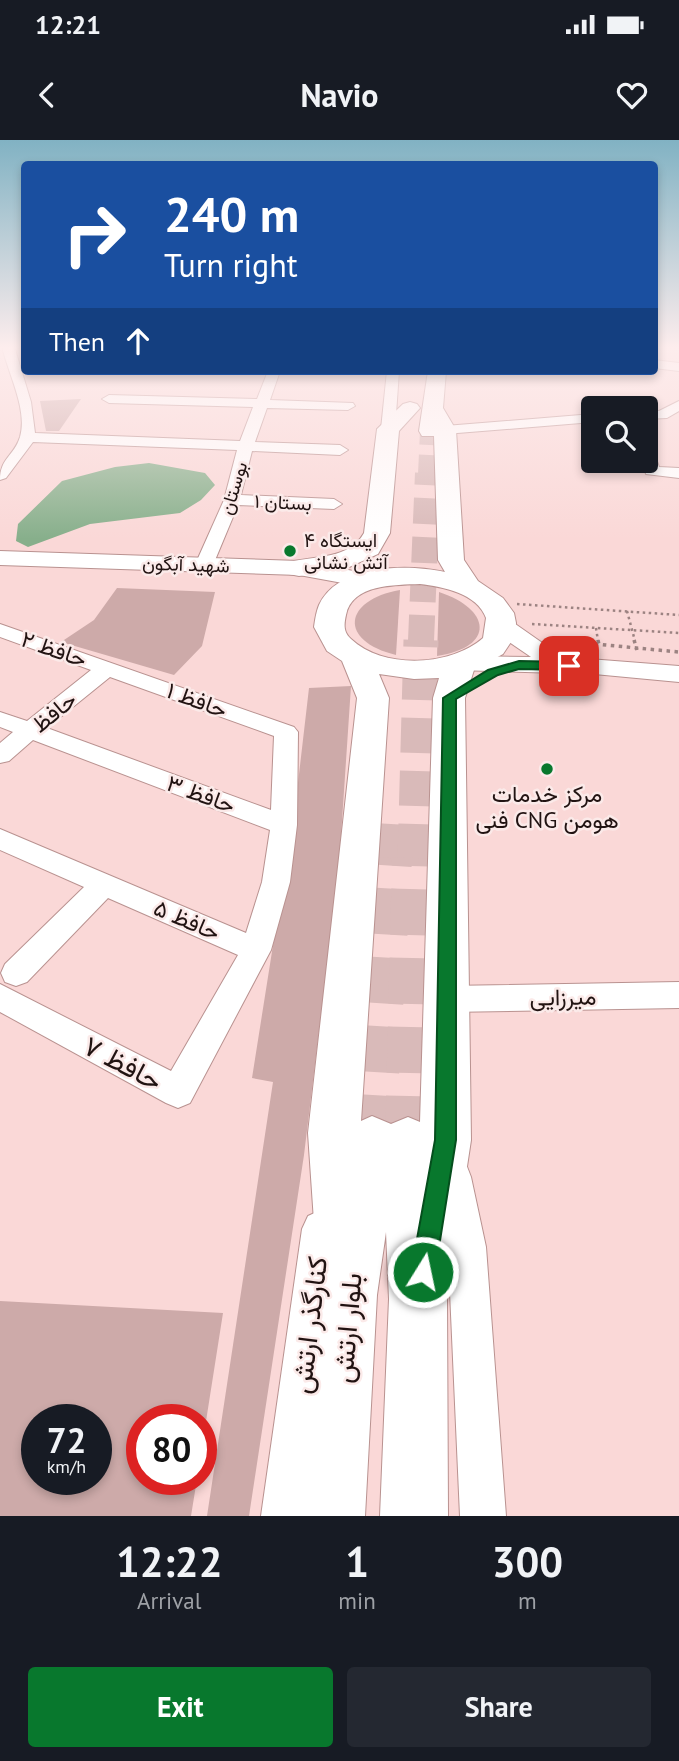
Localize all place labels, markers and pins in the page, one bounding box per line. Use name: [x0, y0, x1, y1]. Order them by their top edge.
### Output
place label: ایستگاه ۴ آتش نشانی: [304, 528, 389, 574]
marker: ایستگاه ۴ آتش نشانی: [282, 543, 298, 559]
pin: [539, 636, 599, 696]
marker: مرکز خدمات فنی CNG هومن: [539, 761, 555, 777]
place label: مرکز خدمات فنی CNG هومن: [475, 779, 619, 835]

